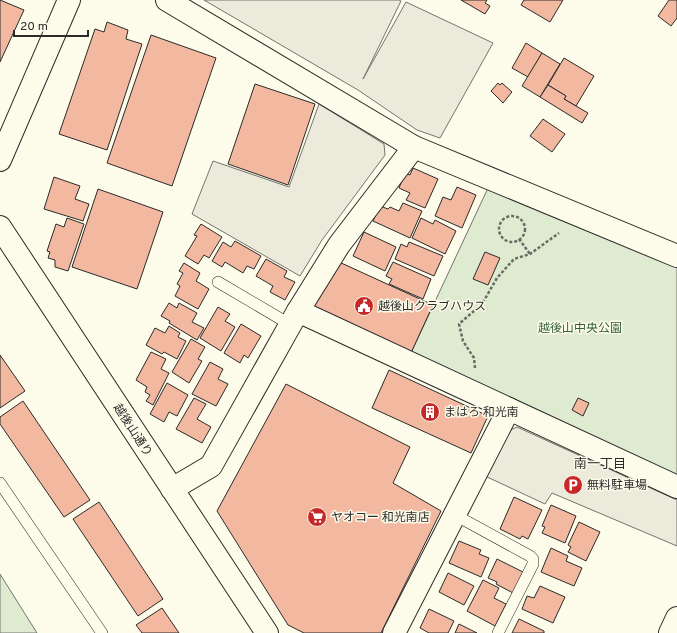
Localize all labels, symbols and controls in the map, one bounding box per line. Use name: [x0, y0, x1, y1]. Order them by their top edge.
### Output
scale bar: [14, 12, 88, 38]
text: 20 m: [20, 19, 48, 35]
public building icon: 越後山クラブハウス: [353, 295, 375, 317]
place label: 越後山クラブハウス: [378, 299, 486, 315]
park label: 越後山中央公園: [538, 321, 622, 337]
street label: 越後山通り: [109, 401, 155, 460]
building icon: まはろ 和光南: [419, 401, 441, 423]
place label: まはろ 和光南: [444, 405, 519, 421]
district label: 南一丁目: [574, 457, 626, 473]
parking icon: 無料駐車場: [562, 474, 584, 496]
place label: 無料駐車場: [587, 478, 647, 494]
supermarket icon: ヤオコー 和光南店: [306, 506, 328, 528]
place label: ヤオコー 和光南店: [331, 510, 430, 526]

